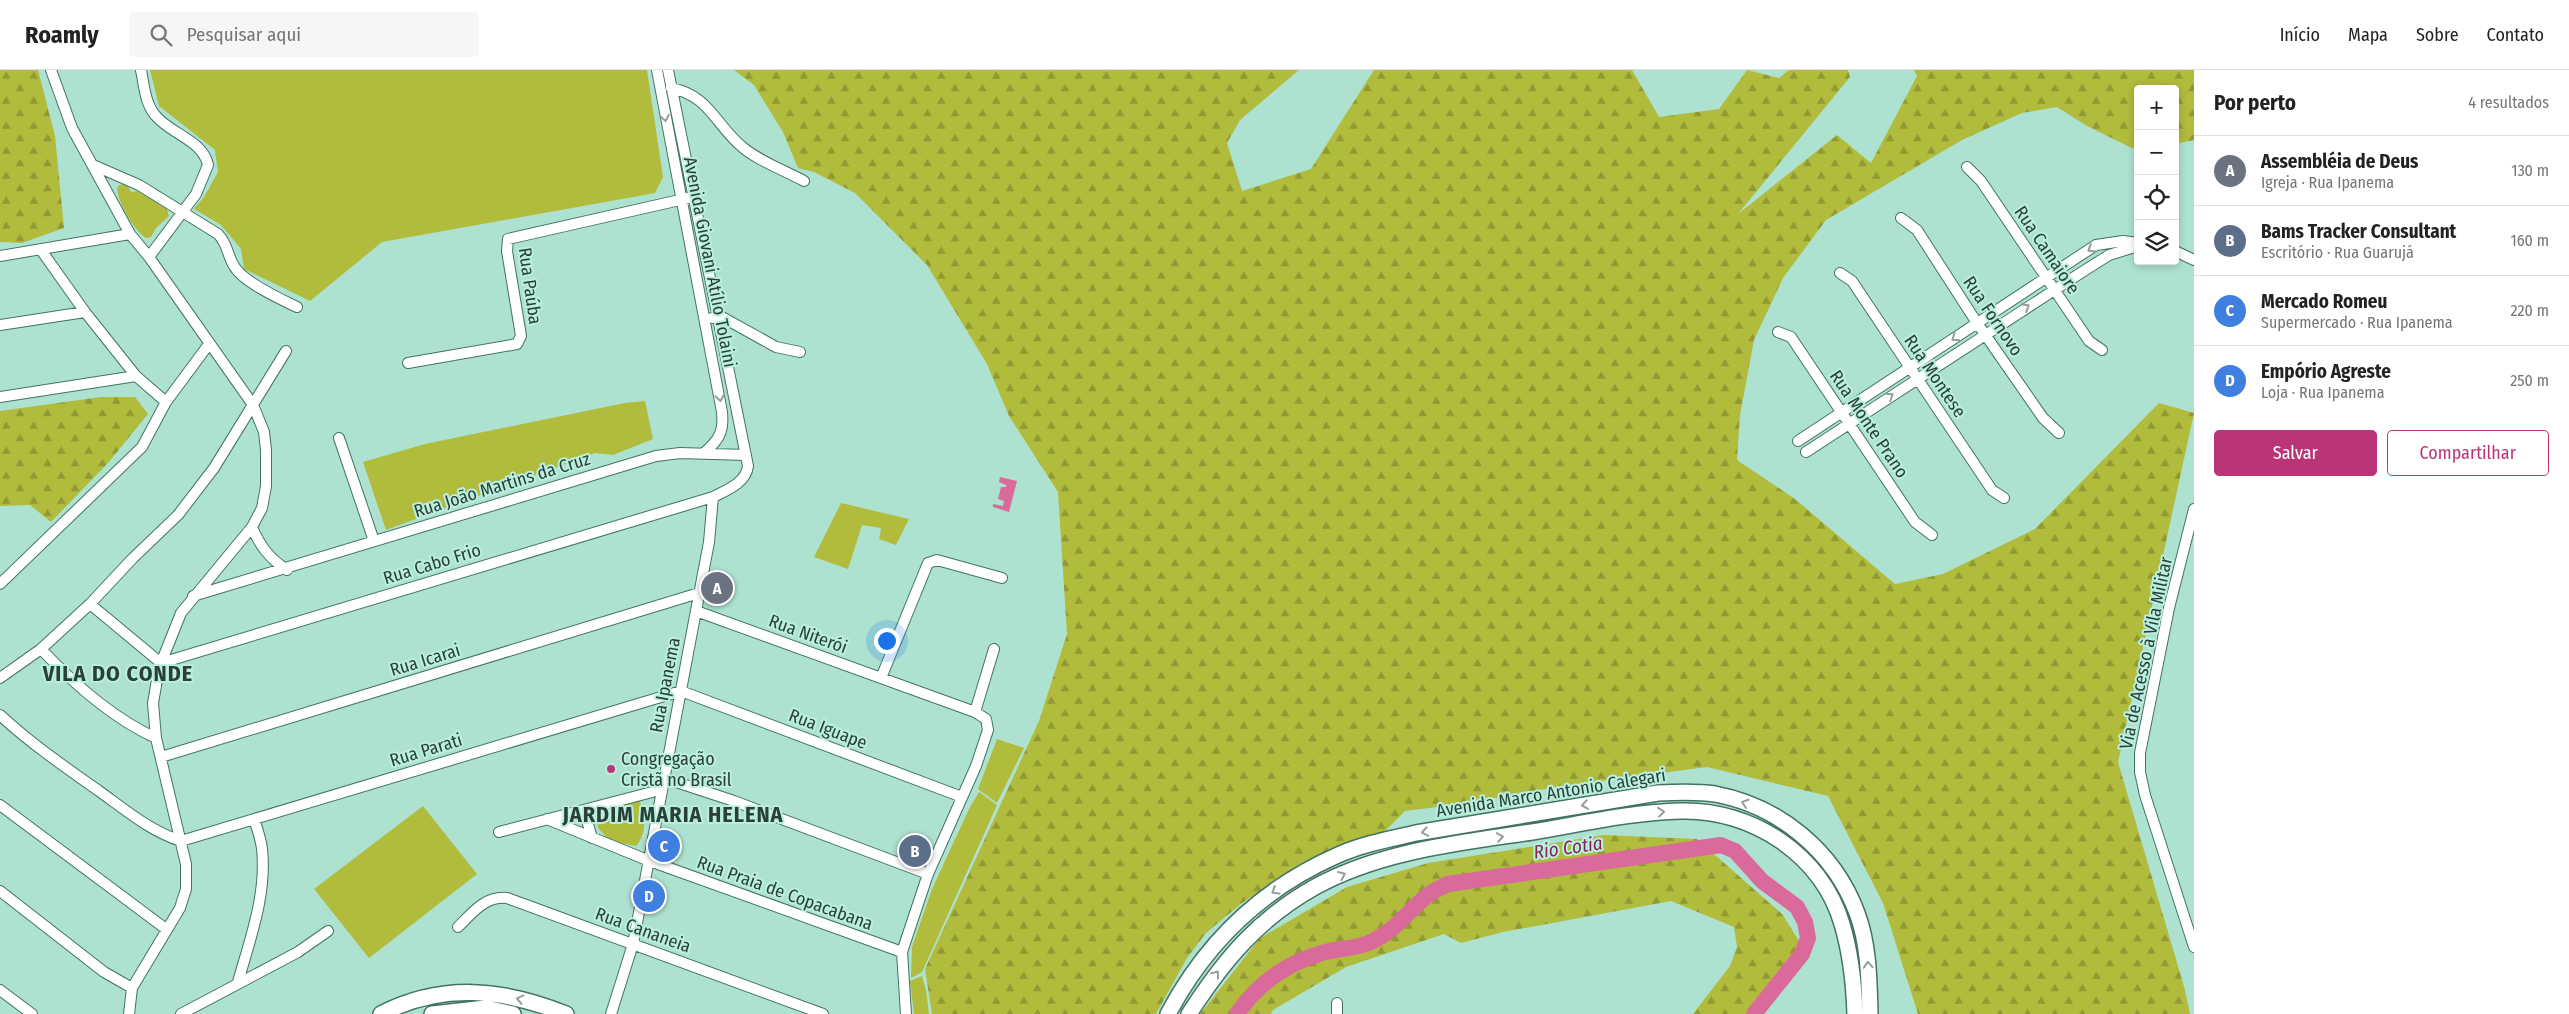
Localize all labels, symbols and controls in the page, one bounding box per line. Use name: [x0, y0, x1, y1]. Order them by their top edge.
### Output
search box: [129, 12, 479, 57]
text: Roamly: [25, 21, 99, 49]
icon: search: [147, 21, 175, 49]
text: Pesquisar aqui: [187, 23, 301, 46]
text: Início: [2280, 24, 2320, 46]
text: Mapa: [2348, 24, 2388, 46]
text: Sobre: [2416, 24, 2459, 46]
text: Contato: [2487, 24, 2544, 46]
map controls: [2134, 85, 2179, 265]
button: +: [2134, 85, 2179, 130]
text: Por perto: [2214, 90, 2296, 116]
text: 4 resultados: [2468, 93, 2549, 112]
one-way arrow: [660, 114, 670, 122]
button: −: [2134, 130, 2179, 175]
text: Assembléia de Deus: [2261, 150, 2418, 173]
street label: Avenida Giovani Atílio Tolaini: [679, 155, 741, 369]
text: A: [2226, 161, 2234, 180]
text: 130 m: [2511, 161, 2549, 180]
text: Igreja · Rua Ipanema: [2261, 173, 2394, 192]
button: locate: [2134, 175, 2179, 220]
street label: Rua Camaiore: [2010, 202, 2085, 298]
button: layers: [2134, 220, 2179, 265]
text: Bams Tracker Consultant: [2261, 220, 2456, 243]
text: B: [2226, 231, 2234, 250]
text: 160 m: [2510, 231, 2549, 250]
one-way arrow: [2087, 243, 2096, 253]
text: Escritório · Rua Guarujá: [2261, 243, 2414, 262]
street label: Rua Paúba: [514, 246, 546, 326]
street label: Rua Fornovo: [1958, 272, 2028, 360]
text: Mercado Romeu: [2261, 290, 2387, 313]
text: C: [2226, 301, 2234, 320]
text: 220 m: [2510, 301, 2549, 320]
one-way arrow: [2021, 304, 2030, 314]
text: Supermercado · Rua Ipanema: [2261, 313, 2453, 332]
street label: Rua Montese: [1899, 330, 1971, 422]
one-way arrow: [1951, 332, 1960, 341]
text: Empório Agreste: [2261, 360, 2391, 383]
street label: Rua Monte Prano: [1825, 366, 1913, 482]
text: D: [2225, 371, 2235, 390]
text: 250 m: [2510, 371, 2549, 390]
text: Loja · Rua Ipanema: [2261, 383, 2385, 402]
one-way arrow: [714, 393, 724, 402]
one-way arrow: [1884, 393, 1894, 402]
button: Salvar: [2214, 430, 2377, 476]
button: Compartilhar: [2387, 430, 2549, 476]
street label: Rua João Martins da Cruz: [411, 448, 593, 522]
street label: Rua Cabo Frio: [381, 539, 483, 589]
street label: Via de Acesso à Vila Militar: [2115, 554, 2177, 751]
pin: A: [701, 569, 733, 607]
street label: Rua Niterói: [766, 610, 850, 658]
your location: [874, 628, 900, 654]
street label: Rua Ipanema: [645, 635, 685, 734]
street label: Rua Icarai: [387, 639, 463, 681]
district label: VILA DO CONDE: [42, 660, 193, 687]
street label: Rua Iguape: [786, 704, 870, 754]
street label: Rua Parati: [387, 729, 465, 771]
place label: Congregação Cristã no Brasil: [621, 748, 732, 791]
marker: Congregação Cristã no Brasil: [605, 763, 617, 775]
street label: Avenida Marco Antonio Calegari: [1435, 764, 1667, 822]
one-way arrow: [1580, 799, 1589, 809]
one-way arrow: [1741, 799, 1750, 809]
district label: JARDIM MARIA HELENA: [561, 801, 784, 828]
one-way arrow: [1657, 807, 1665, 818]
one-way arrow: [1420, 826, 1429, 836]
pin: C: [648, 827, 680, 865]
water label: Rio Cotia: [1532, 831, 1604, 864]
pin: B: [899, 832, 931, 870]
one-way arrow: [1496, 832, 1504, 842]
street label: Rua Praia de Copacabana: [694, 851, 876, 935]
one-way arrow: [1337, 870, 1346, 881]
pin: D: [633, 877, 665, 915]
one-way arrow: [1271, 884, 1280, 894]
street label: Rua Cananeia: [592, 903, 694, 958]
one-way arrow: [1863, 961, 1874, 969]
one-way arrow: [1211, 971, 1219, 980]
one-way arrow: [515, 994, 524, 1005]

